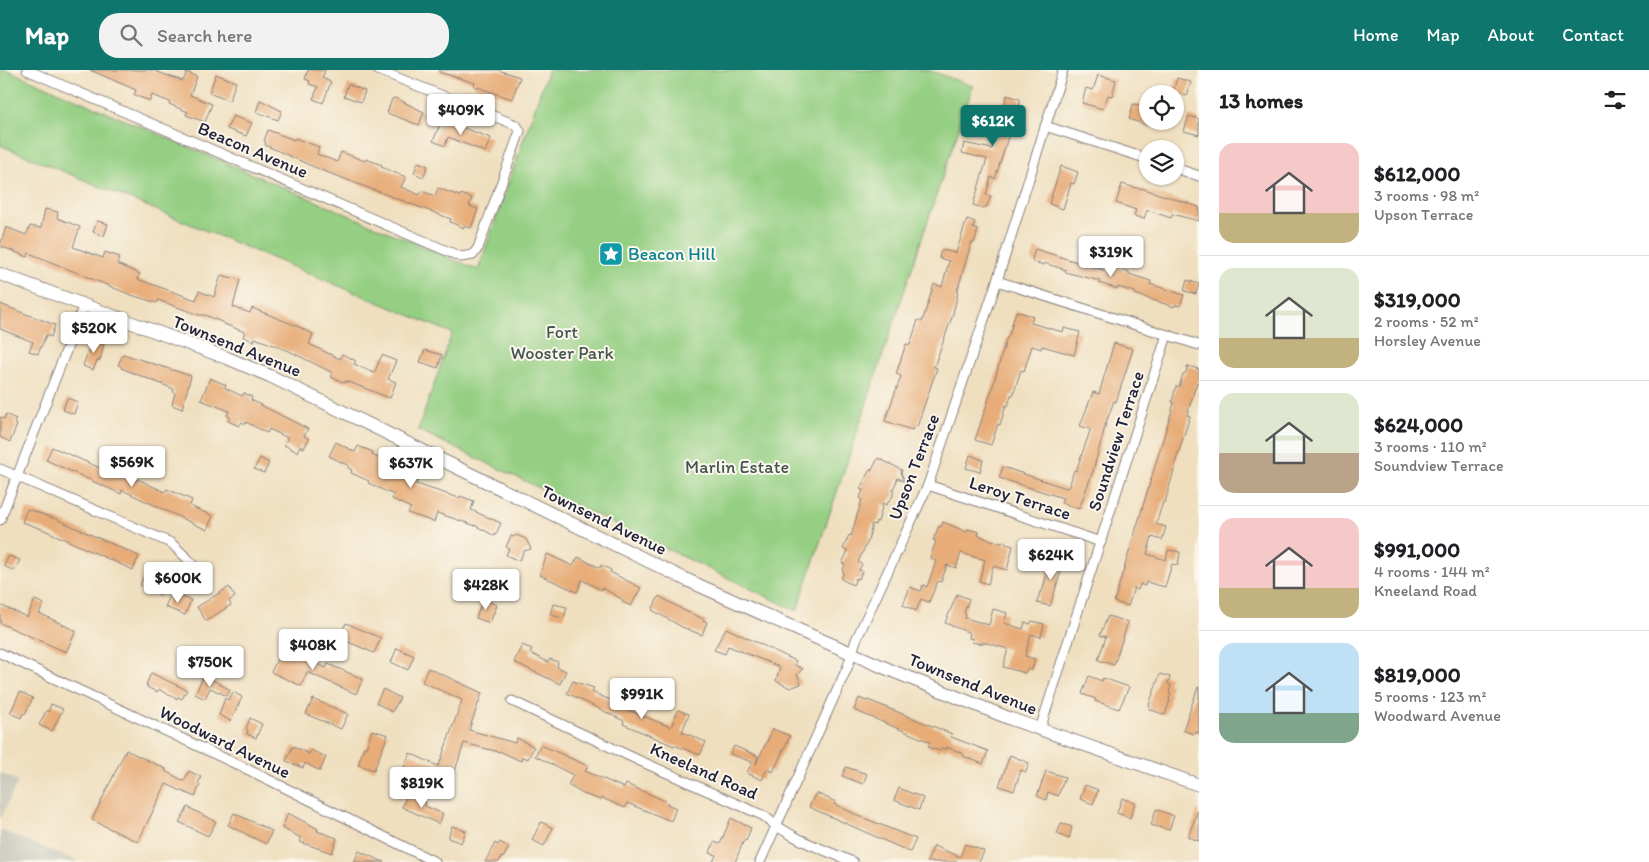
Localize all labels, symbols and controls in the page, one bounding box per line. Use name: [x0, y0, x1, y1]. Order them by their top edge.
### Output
search box: [99, 13, 449, 58]
text: Map: [25, 21, 69, 50]
icon: search: [117, 21, 145, 49]
text: Search here: [157, 24, 252, 47]
text: Home: [1353, 24, 1399, 46]
text: Map: [1427, 24, 1460, 46]
text: About: [1488, 24, 1534, 46]
text: Contact: [1562, 24, 1624, 46]
map controls: [1139, 85, 1184, 185]
button: locate: [1139, 85, 1184, 130]
icon: filters: [1601, 86, 1629, 114]
text: 13 homes: [1219, 88, 1303, 113]
pin: $409K: [426, 93, 496, 136]
text: $409K: [438, 100, 484, 119]
pin: $612K: [958, 104, 1028, 147]
text: $612K: [972, 111, 1014, 130]
street label: Beacon Avenue: [195, 117, 311, 183]
button: layers: [1139, 140, 1184, 185]
text: $612,000: [1374, 161, 1460, 186]
icon: home: [1259, 163, 1319, 223]
text: 3 rooms · 98 m²: [1374, 186, 1479, 205]
text: Upson Terrace: [1374, 205, 1473, 224]
pin: $319K: [1076, 236, 1146, 278]
place icon: Beacon Hill: [598, 241, 624, 267]
text: $319K: [1090, 242, 1132, 261]
place label: Beacon Hill: [628, 243, 716, 265]
text: $319,000: [1374, 287, 1461, 312]
icon: home: [1259, 288, 1319, 348]
street label: Townsend Avenue: [169, 310, 305, 382]
pin: $520K: [59, 312, 129, 354]
text: 2 rooms · 52 m²: [1374, 312, 1479, 331]
text: $520K: [71, 318, 117, 337]
park label: Fort Wooster Park: [510, 321, 614, 364]
text: Horsley Avenue: [1374, 331, 1481, 350]
street label: Soundview Terrace: [1083, 368, 1149, 514]
street label: Upson Terrace: [884, 411, 944, 523]
text: $624,000: [1374, 412, 1463, 437]
icon: home: [1259, 413, 1319, 473]
text: 3 rooms · 110 m²: [1374, 437, 1487, 456]
pin: $569K: [97, 446, 167, 488]
pin: $637K: [376, 446, 446, 489]
text: $569K: [110, 452, 154, 471]
text: $637K: [389, 453, 433, 472]
park label: Marlin Estate: [685, 456, 789, 478]
text: Soundview Terrace: [1374, 456, 1504, 475]
street label: Leroy Terrace: [966, 471, 1074, 525]
street label: Townsend Avenue: [538, 480, 670, 560]
text: $991,000: [1374, 537, 1460, 562]
pin: $624K: [1016, 538, 1086, 581]
icon: home: [1259, 538, 1319, 598]
text: $624K: [1029, 545, 1073, 564]
pin: $600K: [143, 562, 213, 604]
text: 4 rooms · 144 m²: [1374, 562, 1490, 581]
text: $600K: [155, 568, 201, 587]
pin: $428K: [451, 568, 521, 611]
text: $428K: [463, 575, 509, 594]
text: Kneeland Road: [1374, 581, 1477, 600]
pin: $408K: [278, 628, 348, 671]
text: $408K: [290, 635, 336, 654]
pin: $750K: [175, 646, 245, 688]
street label: Townsend Avenue: [905, 648, 1041, 720]
text: $750K: [188, 652, 232, 671]
text: $819,000: [1374, 662, 1461, 687]
icon: home: [1259, 663, 1319, 723]
pin: $991K: [607, 678, 677, 720]
text: $991K: [621, 684, 663, 703]
text: 5 rooms · 123 m²: [1374, 687, 1486, 706]
street label: Woodward Avenue: [156, 701, 294, 783]
text: Woodward Avenue: [1374, 706, 1501, 725]
street label: Kneeland Road: [647, 737, 762, 805]
pin: $819K: [387, 766, 457, 809]
text: $819K: [401, 773, 443, 792]

